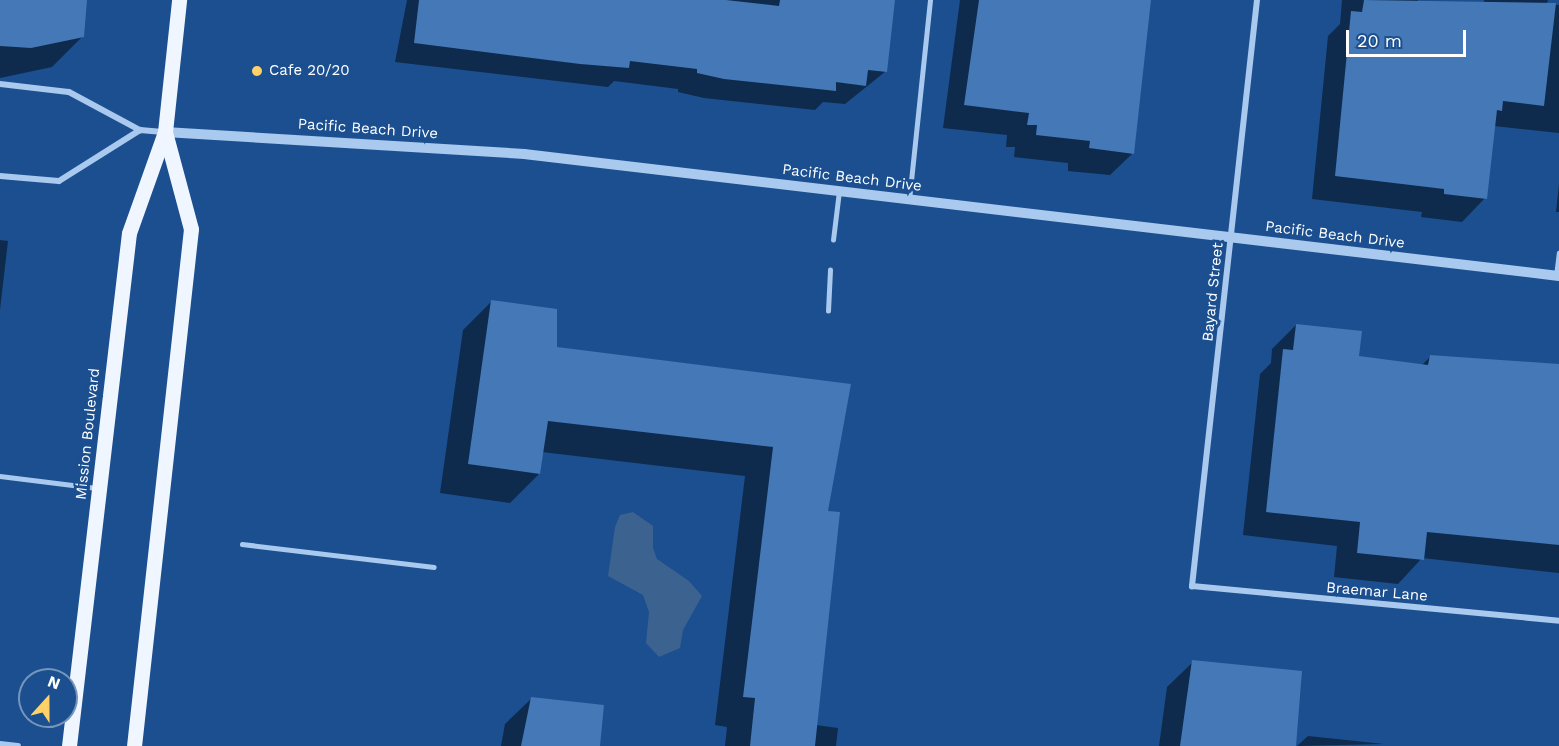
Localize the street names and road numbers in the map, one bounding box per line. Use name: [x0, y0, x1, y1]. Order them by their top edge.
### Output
street label: Pacific Beach Drive: [297, 115, 439, 143]
street label: Pacific Beach Drive: [781, 161, 923, 195]
street label: Pacific Beach Drive: [1264, 218, 1406, 252]
street label: Bayard Street: [1199, 242, 1227, 342]
street label: Mission Boulevard: [72, 367, 104, 501]
street label: Braemar Lane: [1325, 579, 1429, 605]

